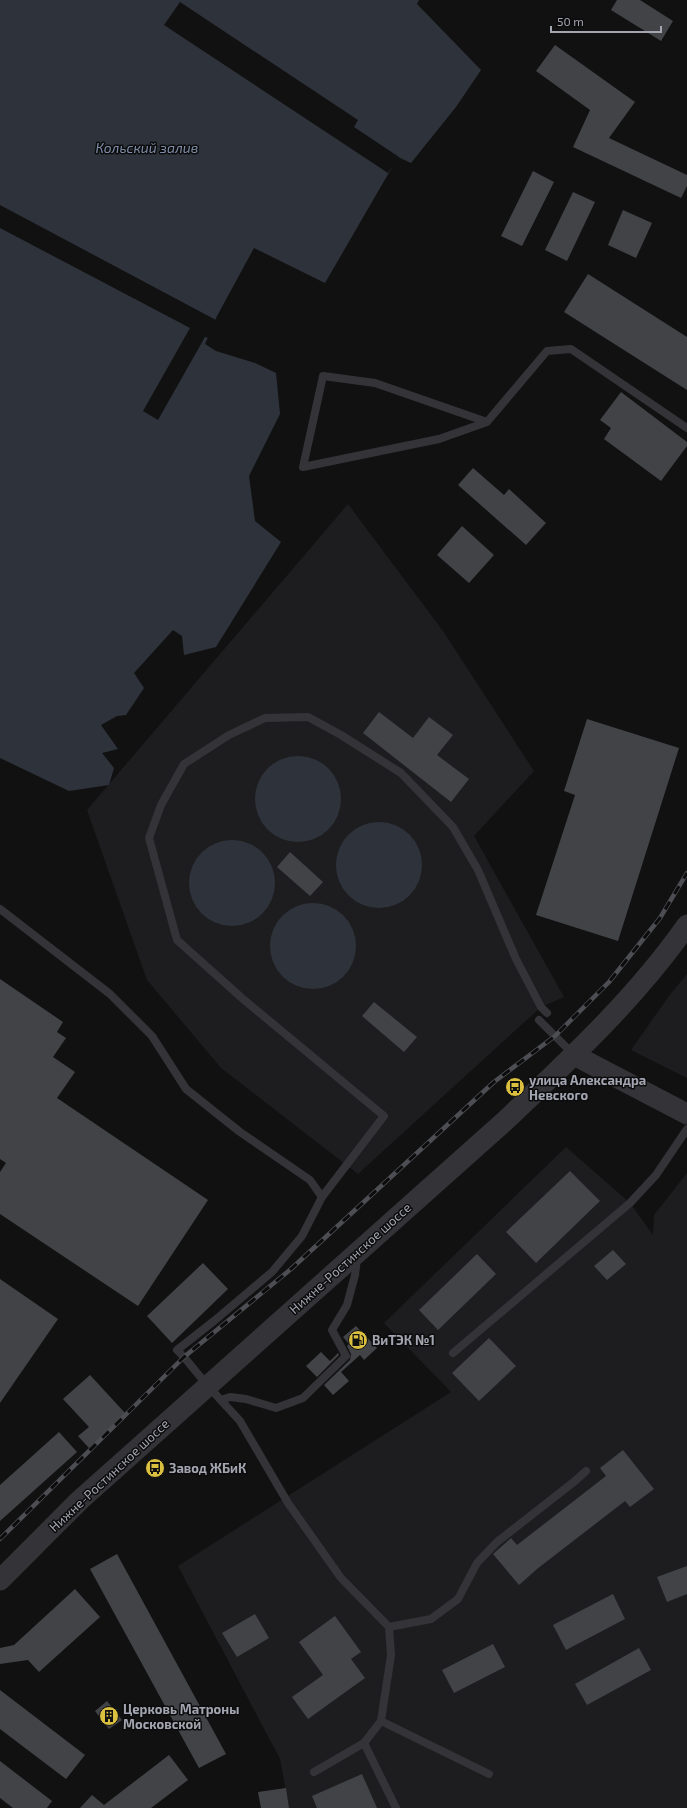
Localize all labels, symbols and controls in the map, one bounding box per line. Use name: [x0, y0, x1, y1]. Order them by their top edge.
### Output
scale bar: [551, 8, 661, 34]
text: 50 m: [557, 14, 584, 28]
water label: Кольский залив: [96, 139, 198, 156]
place label: улица Александра Невского: [529, 1072, 646, 1103]
bus stop icon: улица Александра Невского: [504, 1076, 526, 1098]
street label: Нижне-Ростинское шоссе: [286, 1199, 414, 1317]
fuel station icon: ВиТЭК №1: [347, 1329, 369, 1351]
place label: ВиТЭК №1: [372, 1332, 435, 1348]
street label: Нижне-Ростинское шоссе: [46, 1415, 172, 1535]
bus stop icon: Завод ЖБиК: [144, 1457, 166, 1479]
place label: Завод ЖБиК: [169, 1460, 247, 1476]
place label: Церковь Матроны Московской: [123, 1701, 239, 1732]
building icon: Церковь Матроны Московской: [98, 1705, 120, 1727]

